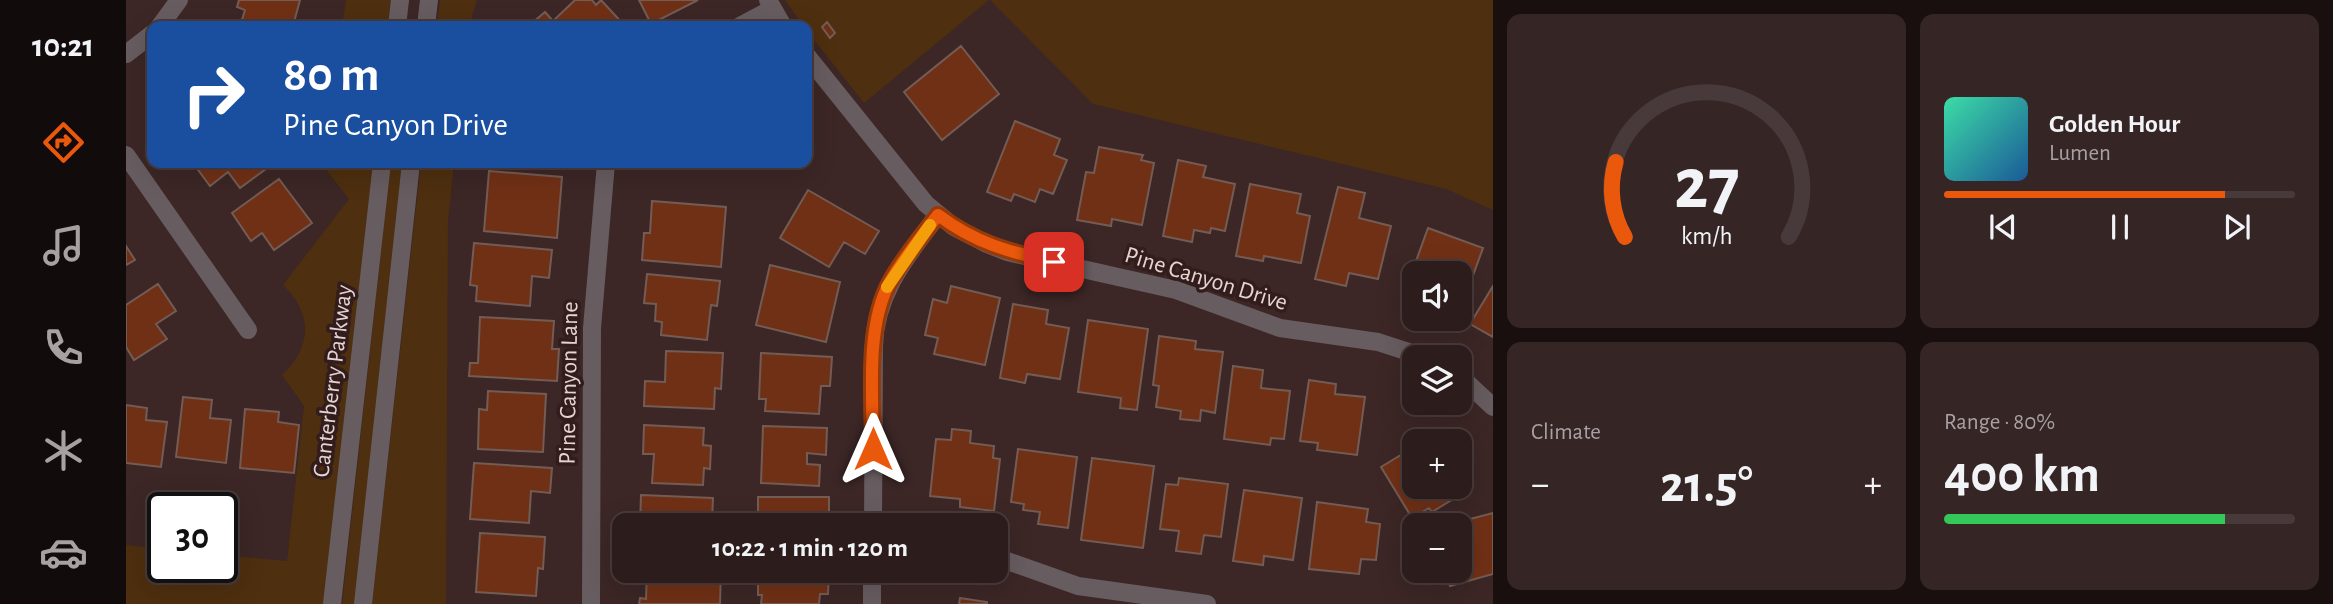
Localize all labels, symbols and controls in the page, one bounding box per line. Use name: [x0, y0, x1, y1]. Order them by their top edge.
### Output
text: 10:21: [32, 30, 94, 62]
icon: right: [168, 49, 259, 140]
text: 80 m: [283, 51, 380, 100]
text: Pine Canyon Drive: [283, 109, 508, 141]
text: Golden Hour: [2049, 111, 2180, 137]
icon: directions: [39, 118, 88, 167]
text: Lumen: [2049, 142, 2111, 165]
text: 27: [1674, 150, 1739, 223]
icon: previous: [1984, 208, 2022, 246]
icon: pause: [2101, 208, 2139, 246]
icon: next: [2218, 208, 2256, 246]
icon: music: [39, 221, 88, 270]
text: km/h: [1681, 224, 1732, 249]
pin: [1024, 232, 1084, 292]
icon: arrive: [1035, 243, 1073, 281]
street label: Pine Canyon Drive: [1122, 243, 1290, 315]
map controls: [1402, 261, 1472, 583]
button: sound: [1402, 261, 1472, 331]
street label: Canterberry Parkway: [309, 284, 357, 478]
street label: Pine Canyon Lane: [556, 301, 582, 465]
icon: phone: [39, 323, 88, 372]
button: layers: [1402, 345, 1472, 415]
text: Range · 80%: [1944, 411, 2055, 434]
position arrow: [836, 412, 910, 486]
text: Climate: [1531, 421, 1601, 444]
icon: climate: [39, 426, 88, 475]
button: +: [1402, 429, 1472, 499]
text: 400 km: [1944, 449, 2100, 501]
text: 21.5°: [1660, 459, 1753, 511]
text: −: [1531, 466, 1549, 504]
text: +: [1864, 466, 1882, 504]
speed limit sign: 30: [147, 492, 238, 583]
button: −: [1402, 513, 1472, 583]
icon: car: [39, 528, 88, 577]
text: 10:22 · 1 min · 120 m: [712, 535, 908, 561]

